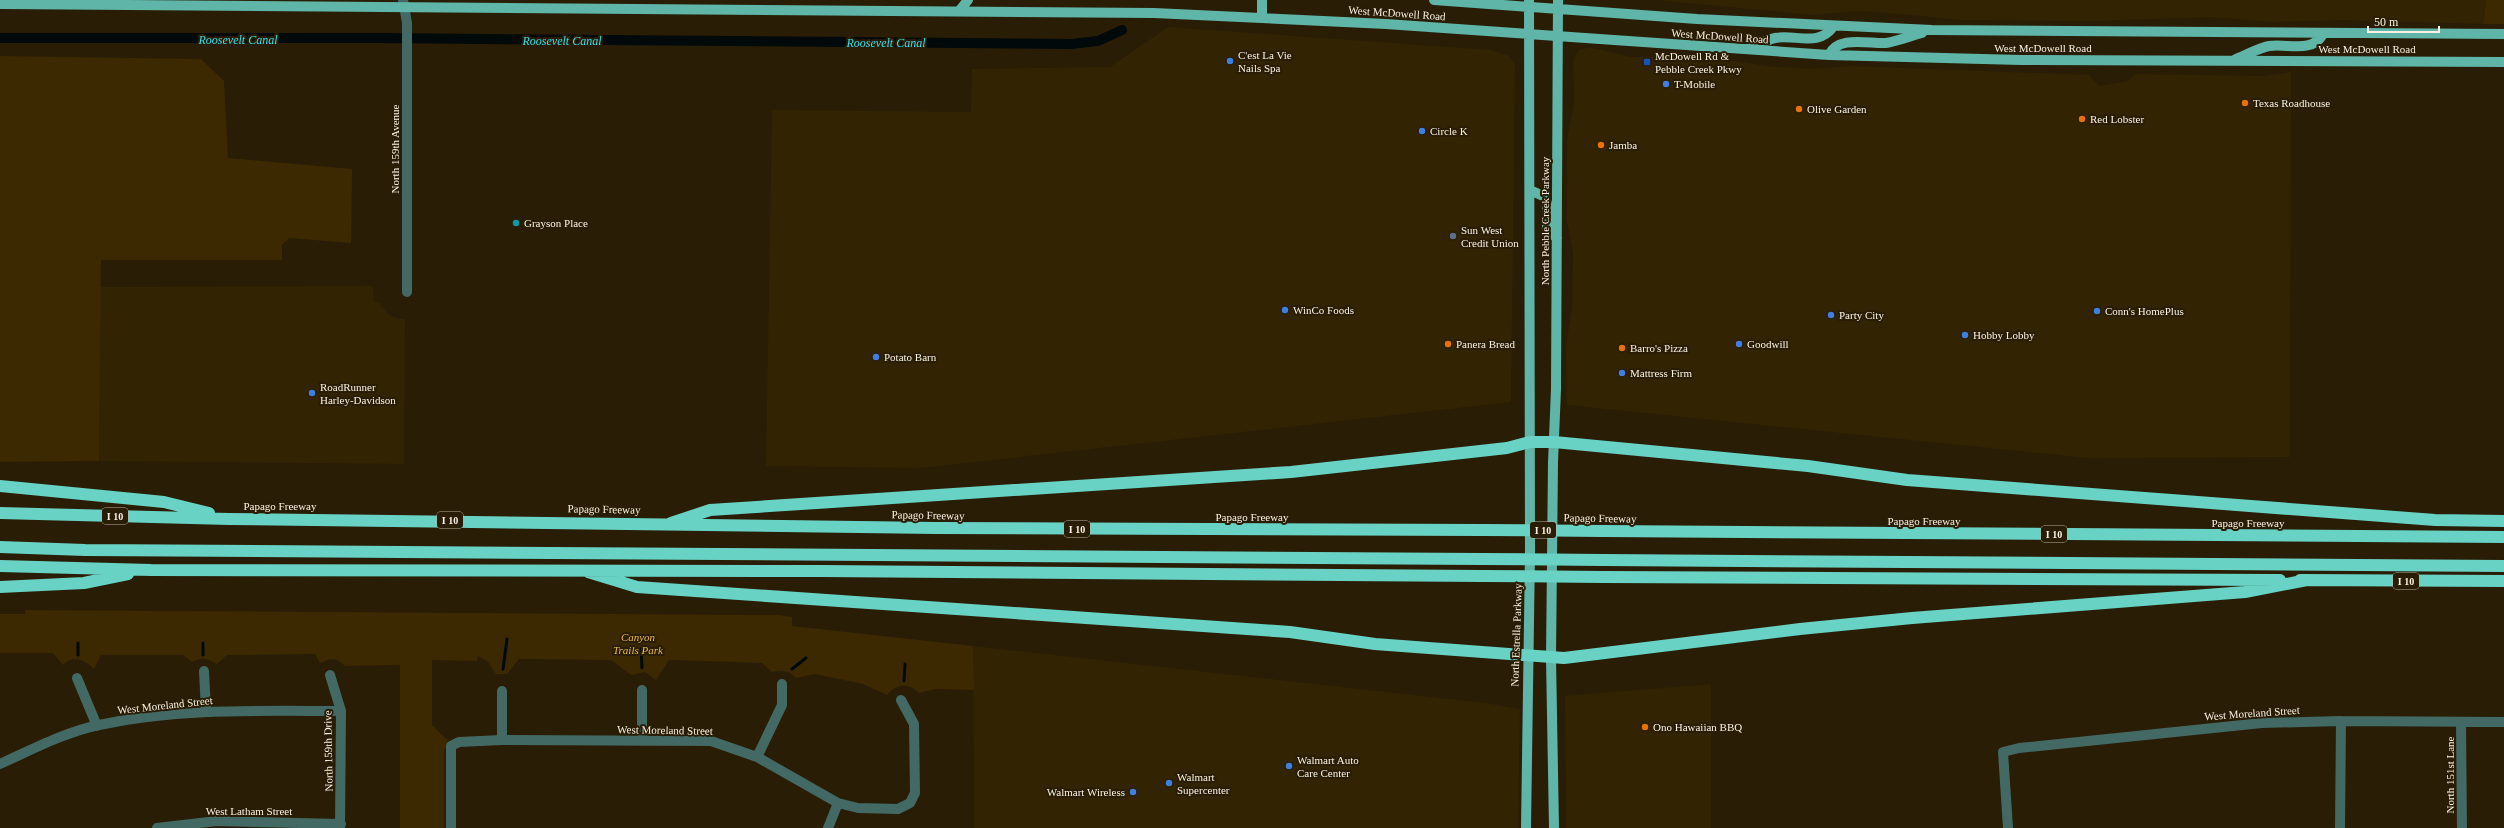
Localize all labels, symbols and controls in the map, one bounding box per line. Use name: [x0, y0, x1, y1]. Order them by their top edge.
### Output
street label: West McDowell Road: [1348, 4, 1447, 22]
scale bar: [2368, 8, 2439, 34]
text: 50 m: [2374, 15, 2399, 29]
street label: West McDowell Road: [1671, 27, 1770, 45]
water label: Roosevelt Canal: [198, 33, 278, 47]
water label: Roosevelt Canal: [522, 34, 602, 48]
water label: Roosevelt Canal: [846, 36, 926, 50]
street label: West McDowell Road: [1994, 42, 2092, 54]
street label: West McDowell Road: [2318, 43, 2416, 55]
place label: C'est La Vie Nails Spa: [1238, 49, 1292, 74]
place label: McDowell Rd & Pebble Creek Pkwy: [1655, 50, 1742, 75]
marker: C'est La Vie Nails Spa: [1225, 56, 1235, 66]
marker: McDowell Rd & Pebble Creek Pkwy: [1642, 57, 1652, 67]
place label: T-Mobile: [1674, 78, 1715, 90]
marker: T-Mobile: [1661, 79, 1671, 89]
place label: Texas Roadhouse: [2253, 97, 2330, 109]
marker: Texas Roadhouse: [2240, 98, 2250, 108]
place label: Olive Garden: [1807, 103, 1867, 115]
street label: North 159th Avenue: [389, 104, 401, 194]
marker: Olive Garden: [1794, 104, 1804, 114]
place label: Red Lobster: [2090, 113, 2144, 125]
marker: Red Lobster: [2077, 114, 2087, 124]
place label: Circle K: [1430, 125, 1468, 137]
marker: Circle K: [1417, 126, 1427, 136]
place label: Jamba: [1609, 139, 1637, 151]
marker: Jamba: [1596, 140, 1606, 150]
street label: North Pebble Creek Parkway: [1539, 156, 1551, 285]
place label: Grayson Place: [524, 217, 588, 229]
marker: Grayson Place: [511, 218, 521, 228]
place label: Sun West Credit Union: [1461, 224, 1519, 249]
marker: Sun West Credit Union: [1448, 231, 1458, 241]
place label: WinCo Foods: [1293, 304, 1354, 316]
marker: WinCo Foods: [1280, 305, 1290, 315]
place label: Conn's HomePlus: [2105, 305, 2184, 317]
marker: Conn's HomePlus: [2092, 306, 2102, 316]
place label: Party City: [1839, 309, 1884, 321]
marker: Party City: [1826, 310, 1836, 320]
place label: Hobby Lobby: [1973, 329, 2035, 341]
marker: Hobby Lobby: [1960, 330, 1970, 340]
place label: Panera Bread: [1456, 338, 1515, 350]
place label: Goodwill: [1747, 338, 1789, 350]
marker: Panera Bread: [1443, 339, 1453, 349]
marker: Goodwill: [1734, 339, 1744, 349]
place label: Barro's Pizza: [1630, 342, 1688, 354]
marker: Barro's Pizza: [1617, 343, 1627, 353]
place label: Potato Barn: [884, 351, 937, 363]
marker: Potato Barn: [871, 352, 881, 362]
place label: Mattress Firm: [1630, 367, 1692, 379]
marker: Mattress Firm: [1617, 368, 1627, 378]
place label: RoadRunner Harley-Davidson: [320, 381, 396, 406]
marker: RoadRunner Harley-Davidson: [307, 388, 317, 398]
street label: Papago Freeway: [243, 500, 317, 512]
street label: Papago Freeway: [567, 502, 641, 516]
road number: I 10: [102, 508, 128, 524]
street label: Papago Freeway: [891, 508, 965, 522]
street label: Papago Freeway: [1215, 511, 1289, 523]
street label: Papago Freeway: [1563, 511, 1637, 525]
road number: I 10: [437, 512, 463, 528]
street label: Papago Freeway: [1887, 515, 1961, 527]
street label: Papago Freeway: [2211, 517, 2285, 529]
road number: I 10: [1064, 521, 1090, 537]
road number: I 10: [1530, 522, 1556, 538]
road number: I 10: [2041, 526, 2067, 542]
road number: I 10: [2393, 573, 2419, 589]
street label: North Estrella Parkway: [1508, 583, 1524, 687]
park label: Canyon Trails Park: [613, 631, 664, 656]
street label: West Moreland Street: [117, 694, 213, 716]
street label: West Moreland Street: [2204, 704, 2300, 722]
street label: North 159th Drive: [321, 710, 335, 792]
place label: Ono Hawaiian BBQ: [1653, 721, 1742, 733]
marker: Ono Hawaiian BBQ: [1640, 722, 1650, 732]
street label: West Moreland Street: [617, 723, 713, 737]
street label: North 151st Lane: [2444, 736, 2456, 813]
place label: Walmart Auto Care Center: [1297, 754, 1359, 779]
marker: Walmart Auto Care Center: [1284, 761, 1294, 771]
place label: Walmart Supercenter: [1177, 771, 1230, 796]
marker: Walmart Supercenter: [1164, 778, 1174, 788]
place label: Walmart Wireless: [1047, 786, 1125, 798]
marker: Walmart Wireless: [1128, 787, 1138, 797]
street label: West Latham Street: [206, 805, 292, 817]

